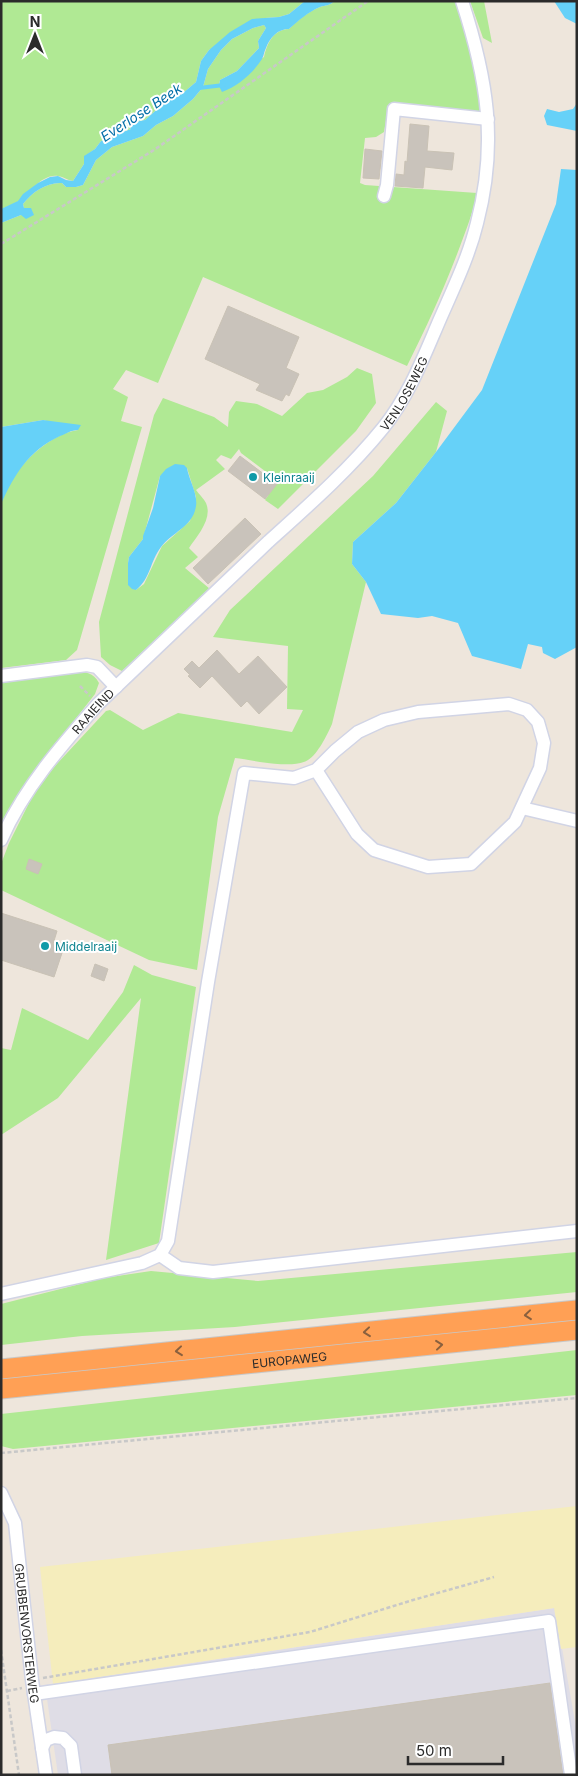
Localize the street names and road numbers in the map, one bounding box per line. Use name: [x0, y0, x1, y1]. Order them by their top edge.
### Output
street label: VENLOSEWEG: [376, 354, 431, 434]
street label: RAAIEIND: [68, 685, 117, 737]
street label: EUROPAWEG: [251, 1348, 328, 1371]
street label: GRUBBENVORSTERWEG: [12, 1562, 43, 1704]

